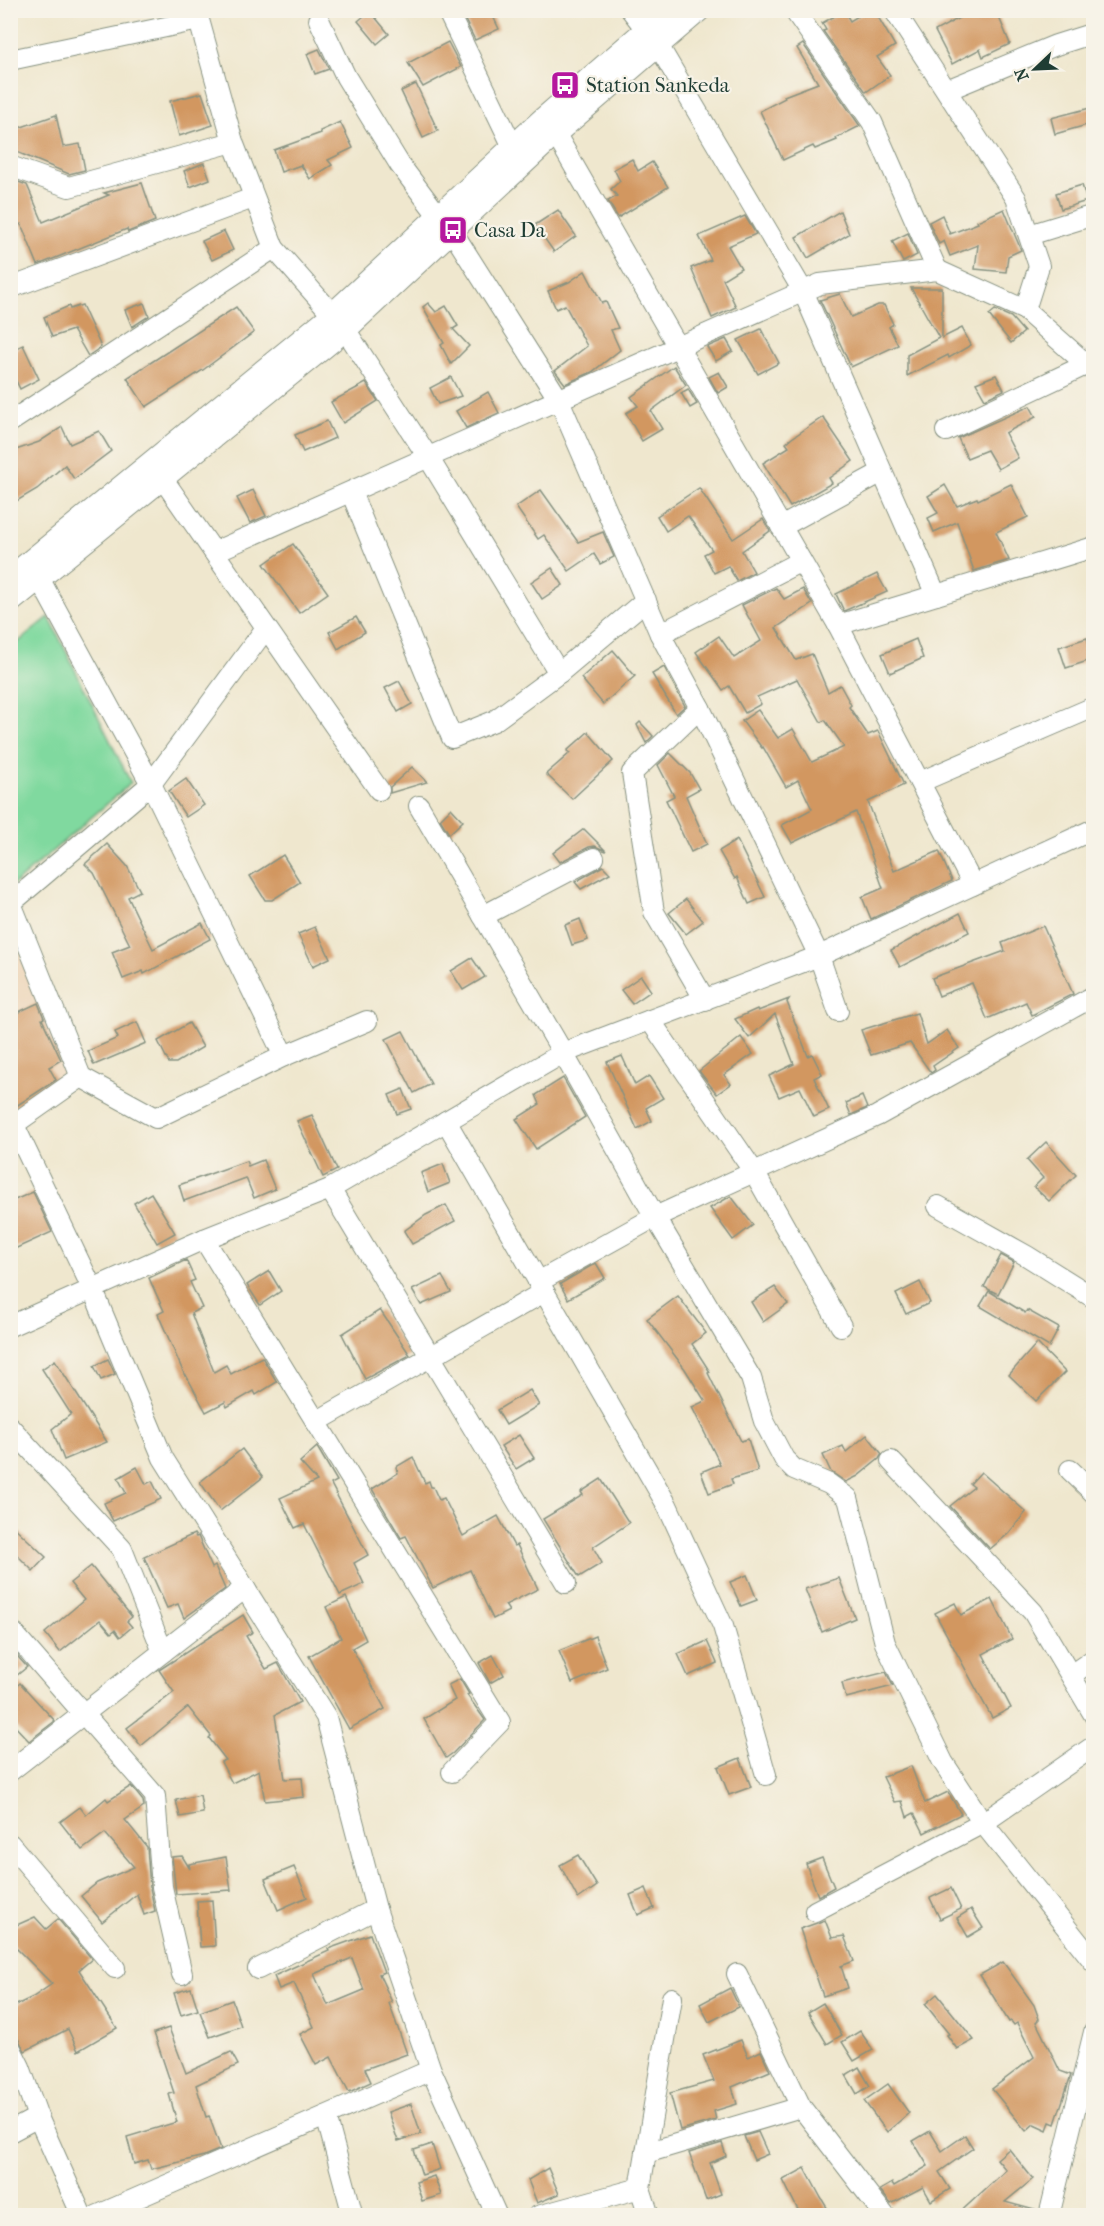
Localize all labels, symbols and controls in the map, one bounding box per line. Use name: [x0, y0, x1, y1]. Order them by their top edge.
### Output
north arrow: [1005, 39, 1065, 99]
text: N: [1010, 65, 1033, 84]
bus stop icon: Station Sankeda: [549, 69, 581, 101]
place label: Station Sankeda: [586, 73, 730, 97]
bus stop icon: Casa Da: [437, 214, 469, 246]
place label: Casa Da: [474, 218, 546, 242]

